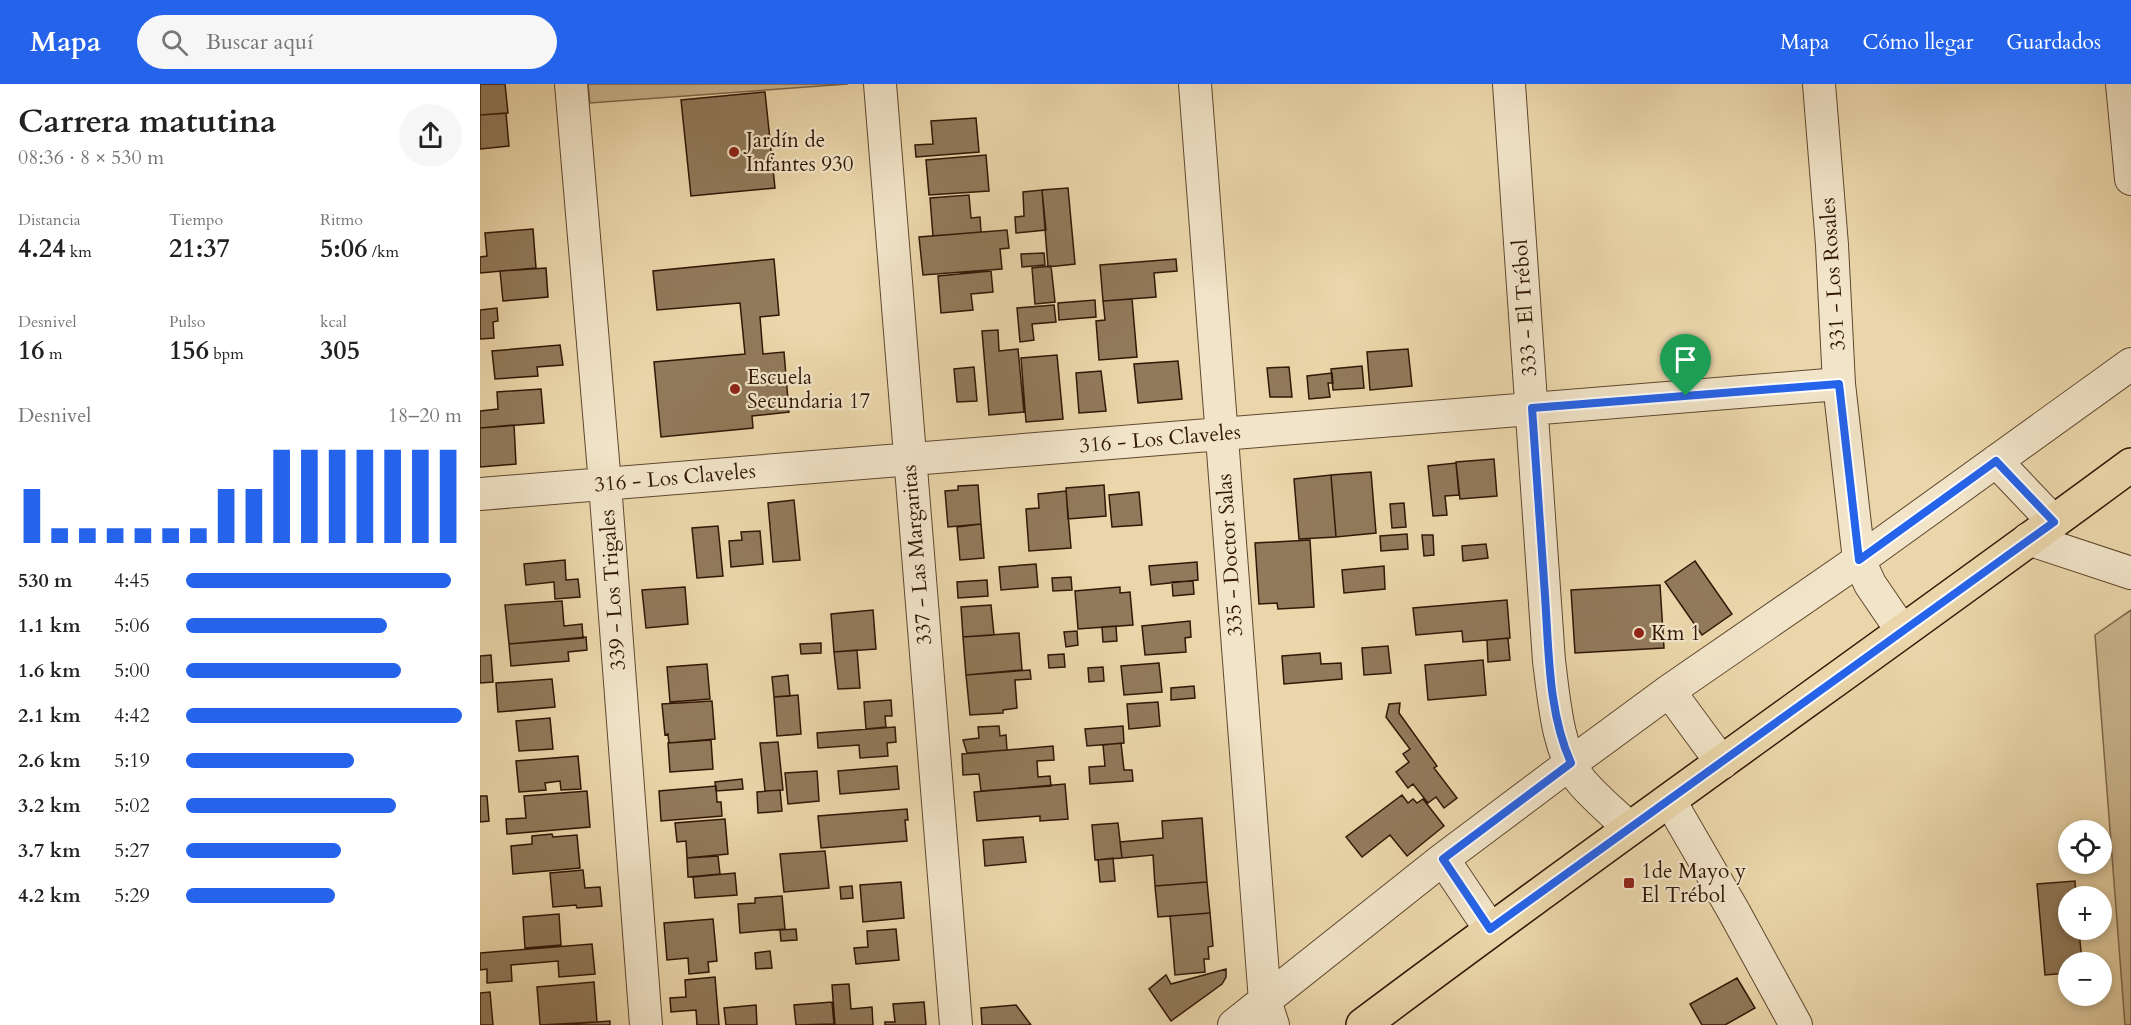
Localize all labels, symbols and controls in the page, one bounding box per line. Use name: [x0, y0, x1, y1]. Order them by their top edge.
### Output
search box: [137, 15, 557, 69]
text: Mapa: [30, 23, 101, 61]
icon: search: [158, 26, 191, 59]
text: Buscar aquí: [206, 27, 313, 57]
text: Mapa: [1780, 28, 1829, 57]
text: Cómo llegar: [1862, 28, 1973, 57]
text: Guardados: [2006, 28, 2101, 57]
text: Carrera matutina: [18, 99, 276, 144]
button: share: [399, 104, 462, 167]
place label: Jardín de Infantes 930: [743, 126, 854, 179]
text: 08:36 · 8 × 530 m: [18, 144, 164, 171]
marker: Jardín de Infantes 930: [727, 145, 741, 159]
street label: 331 - Los Rosales: [1813, 196, 1853, 352]
text: Distancia: [18, 209, 81, 231]
text: Tiempo: [169, 209, 223, 231]
text: Ritmo: [320, 209, 363, 231]
text: 4.24: [18, 231, 66, 266]
text: 21:37: [169, 231, 230, 266]
text: 5:06: [320, 231, 368, 266]
street label: 333 - El Trébol: [1506, 238, 1544, 378]
text: km: [66, 241, 92, 263]
text: /km: [368, 241, 399, 263]
text: Desnivel: [18, 311, 77, 333]
text: Pulso: [169, 311, 205, 333]
text: kcal: [320, 311, 347, 333]
text: 16: [18, 333, 45, 368]
text: 156: [169, 333, 209, 368]
text: 305: [320, 333, 360, 368]
pin: [1660, 334, 1711, 396]
text: m: [45, 343, 62, 365]
text: bpm: [209, 343, 244, 365]
icon: arrive: [1669, 343, 1702, 376]
place label: Escuela Secundaria 17: [747, 363, 870, 416]
marker: Escuela Secundaria 17: [728, 382, 742, 396]
text: Desnivel: [18, 402, 91, 429]
text: 18–20 m: [388, 402, 462, 429]
street label: 316 - Los Claveles: [1078, 417, 1242, 461]
street label: 316 - Los Claveles: [593, 456, 757, 500]
street label: 337 - Las Margaritas: [895, 464, 939, 646]
street label: 335 - Doctor Salas: [1210, 473, 1250, 637]
street label: 339 - Los Trigales: [593, 509, 633, 671]
text: 530 m: [18, 567, 73, 594]
text: 4:45: [114, 567, 150, 594]
text: 1.1 km: [18, 612, 81, 639]
text: 5:06: [114, 612, 150, 639]
place label: Km 1: [1651, 619, 1701, 648]
marker: Km 1: [1632, 626, 1646, 640]
text: 1.6 km: [18, 657, 81, 684]
text: 5:00: [114, 657, 150, 684]
text: 2.1 km: [18, 702, 81, 729]
text: 4:42: [114, 702, 150, 729]
text: 2.6 km: [18, 747, 81, 774]
text: 5:19: [114, 747, 150, 774]
text: 3.2 km: [18, 792, 81, 819]
text: 5:02: [114, 792, 150, 819]
map controls: [2058, 820, 2112, 1006]
button: locate: [2058, 820, 2112, 874]
text: 3.7 km: [18, 837, 81, 864]
text: 5:27: [114, 837, 150, 864]
place label: 1de Mayo y El Trébol: [1641, 857, 1746, 910]
marker: 1de Mayo y El Trébol: [1622, 876, 1636, 890]
text: 4.2 km: [18, 882, 81, 909]
text: 5:29: [114, 882, 150, 909]
button: +: [2058, 886, 2112, 940]
button: −: [2058, 952, 2112, 1006]

